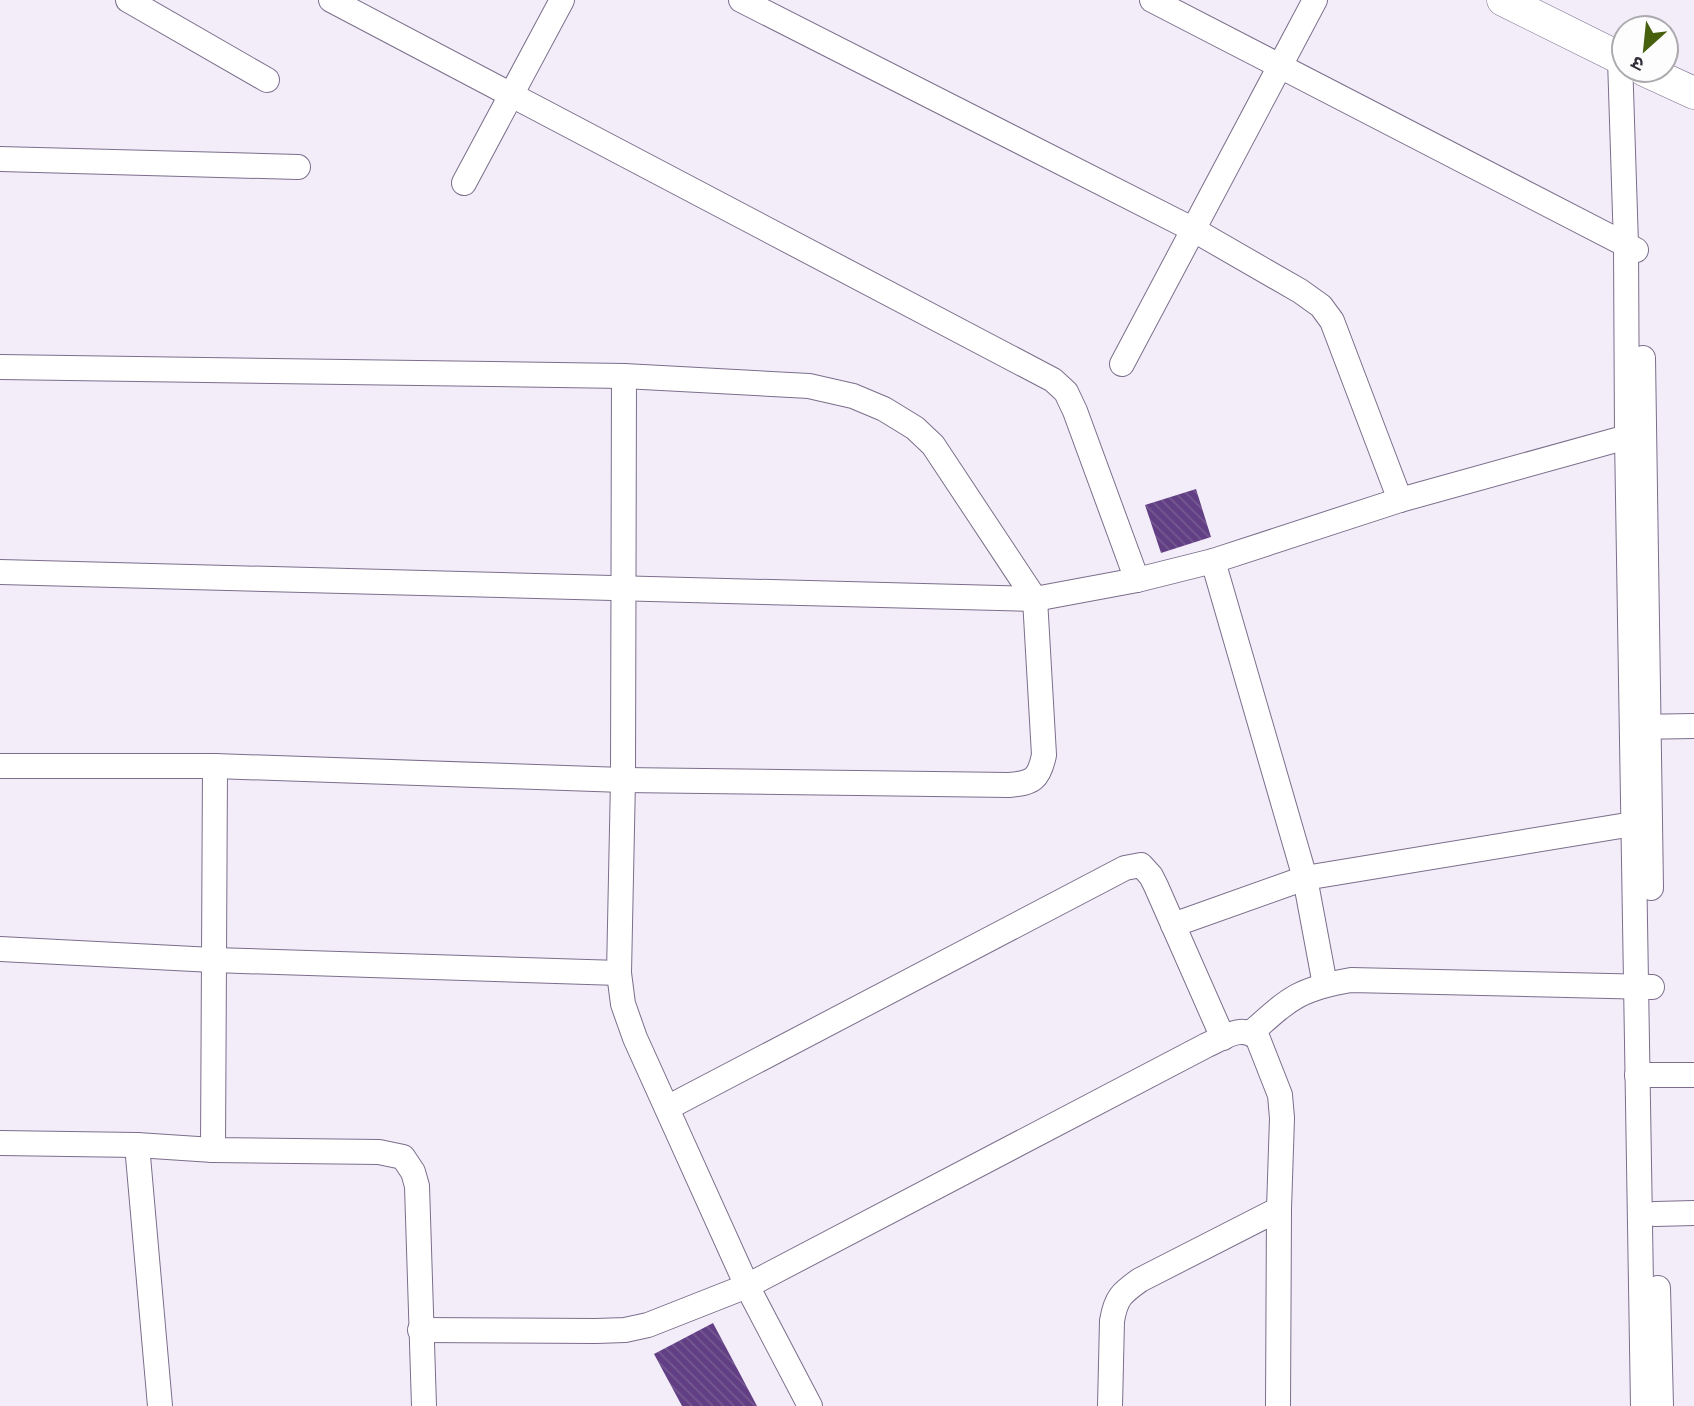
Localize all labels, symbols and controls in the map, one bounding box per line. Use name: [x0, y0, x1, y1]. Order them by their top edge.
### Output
north arrow: [1610, 14, 1680, 84]
text: उ: [1626, 50, 1648, 77]

